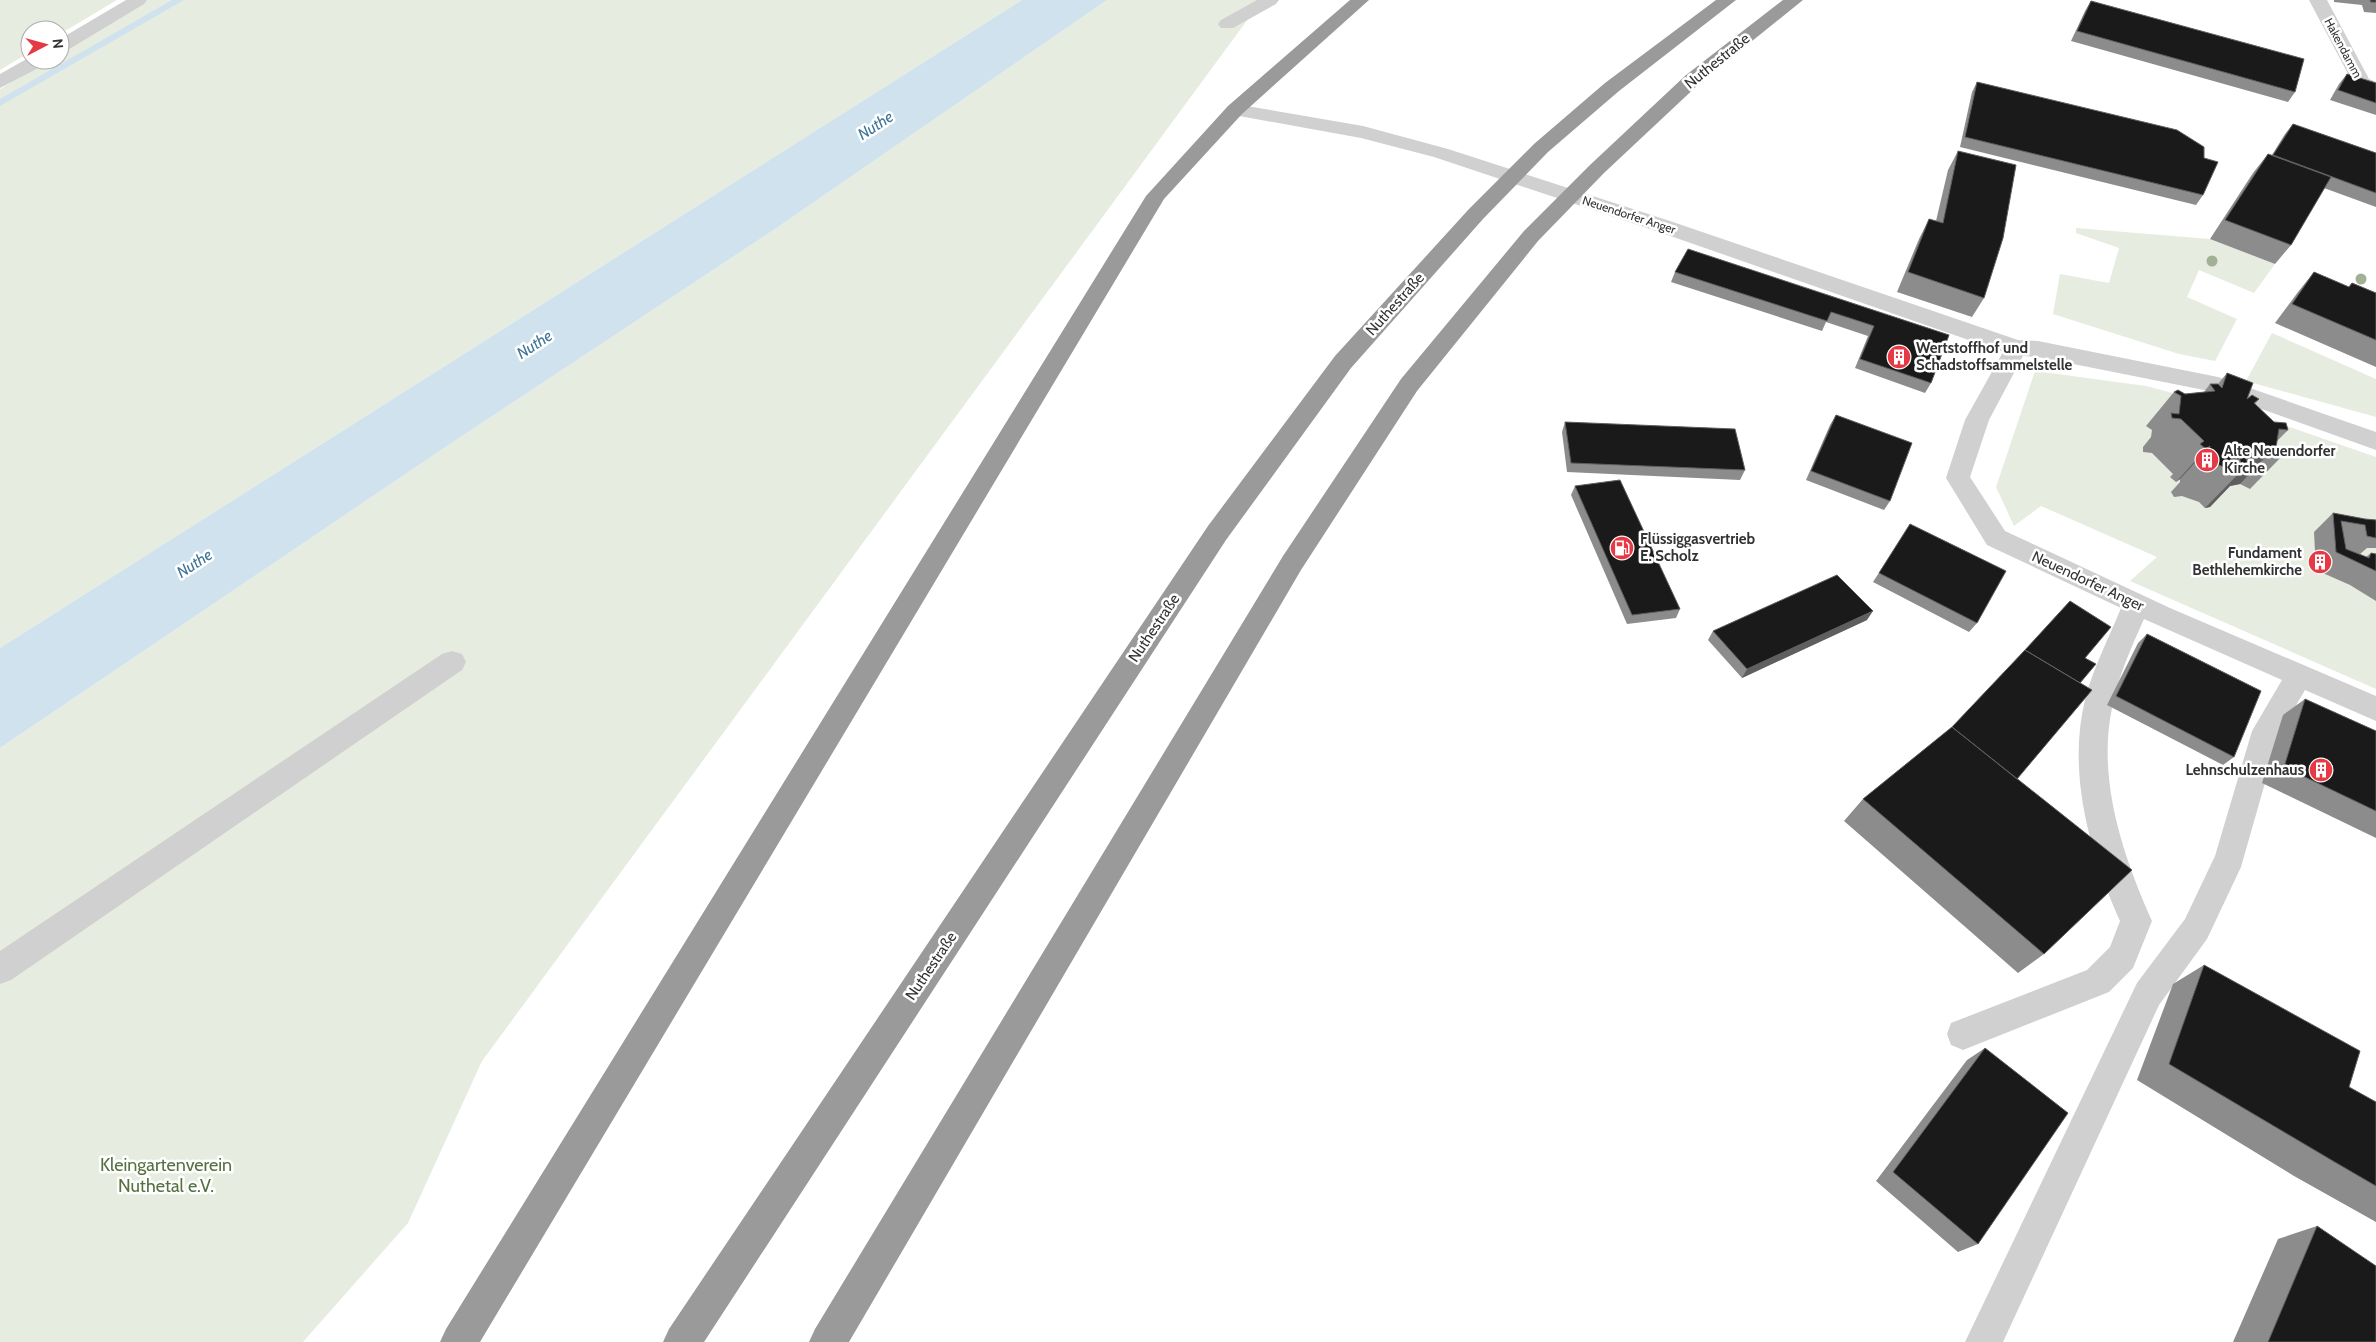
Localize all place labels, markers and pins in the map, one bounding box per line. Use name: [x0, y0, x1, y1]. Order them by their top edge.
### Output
place label: Wertstoffhof und Schadstoffsammelstelle: [1916, 339, 2073, 374]
building icon: Wertstoffhof und Schadstoffsammelstelle: [1886, 344, 1912, 370]
place label: Alte Neuendorfer Kirche: [2224, 442, 2336, 477]
building icon: Alte Neuendorfer Kirche: [2194, 447, 2220, 473]
place label: Flüssiggasvertrieb E. Scholz: [1640, 530, 1755, 565]
fuel station icon: Flüssiggasvertrieb E. Scholz: [1609, 535, 1635, 561]
place label: Fundament Bethlehemkirche: [2192, 544, 2302, 579]
building icon: Fundament Bethlehemkirche: [2307, 549, 2333, 575]
building icon: Lehnschulzenhaus: [2308, 757, 2334, 783]
place label: Lehnschulzenhaus: [2185, 761, 2304, 779]

